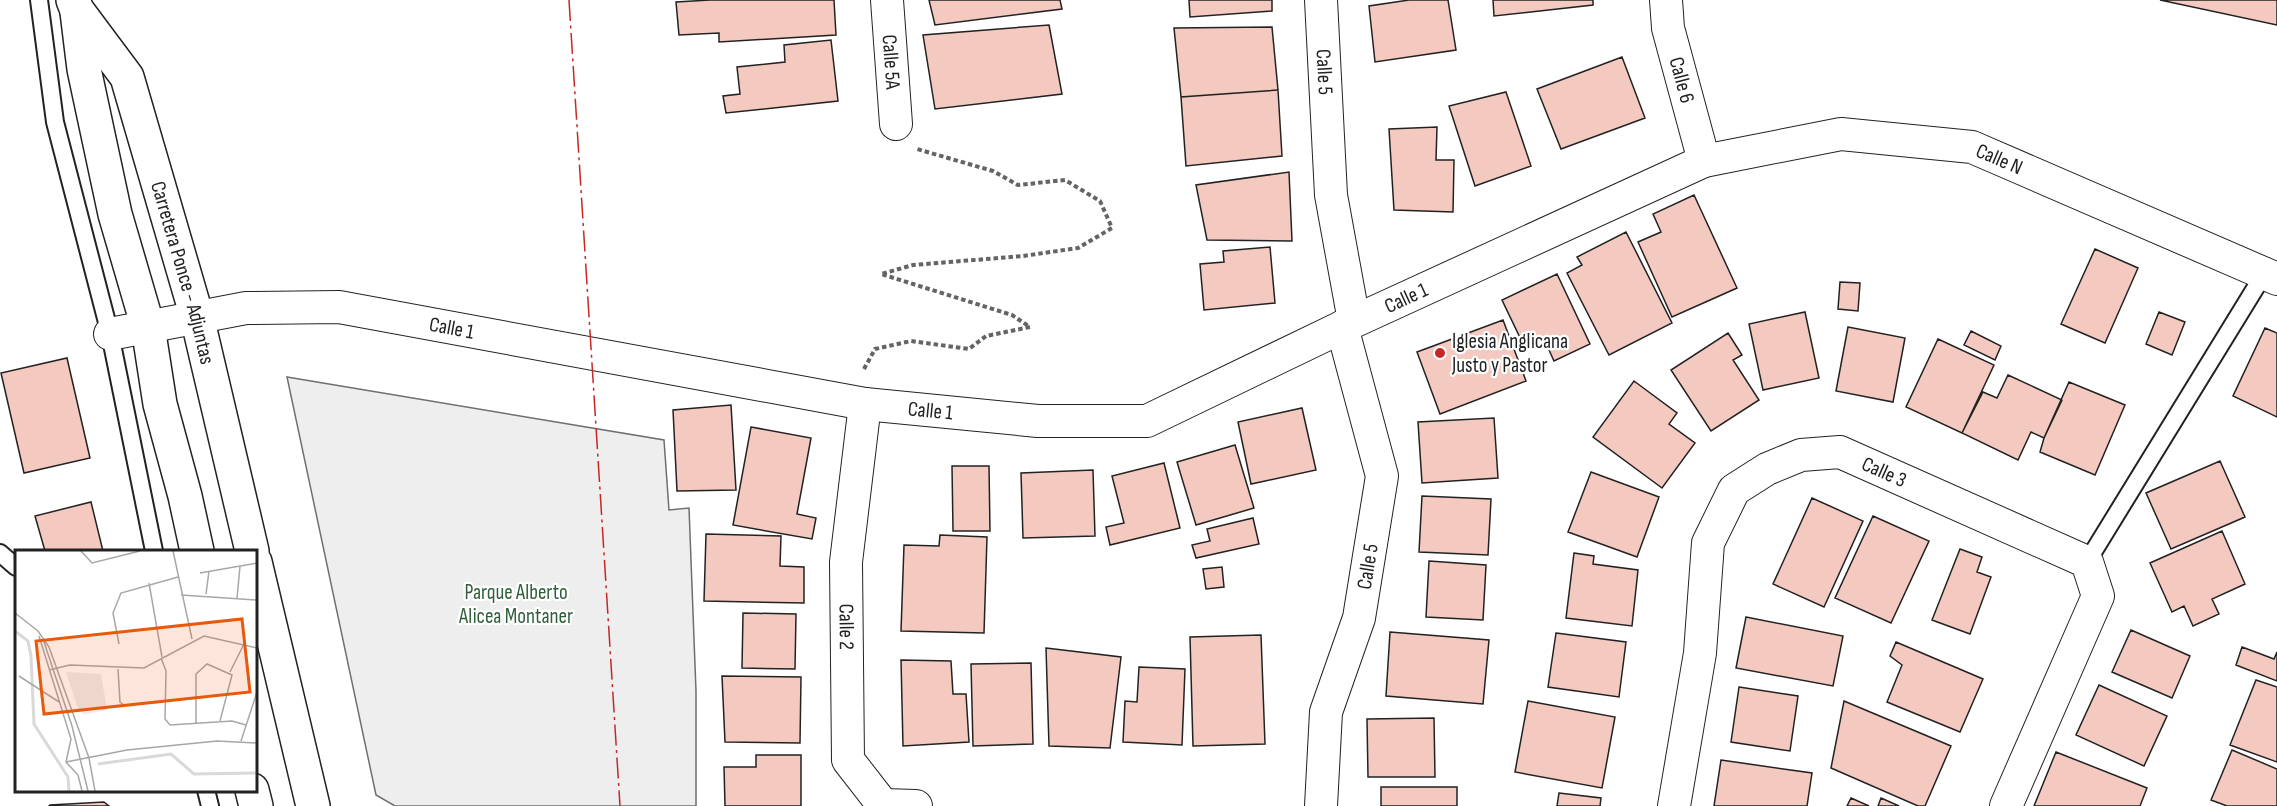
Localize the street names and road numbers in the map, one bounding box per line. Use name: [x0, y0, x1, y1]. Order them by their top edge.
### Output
street label: Calle 5A: [877, 34, 906, 91]
street label: Calle 5: [1311, 48, 1338, 96]
street label: Calle 6: [1663, 54, 1700, 106]
street label: Calle N: [1972, 138, 2026, 180]
street label: Carretera Ponce - Adjuntas: [145, 179, 220, 367]
street label: Calle 1: [1381, 277, 1432, 319]
street label: Calle 1: [427, 312, 477, 345]
street label: Calle 1: [907, 396, 954, 426]
street label: Calle 3: [1858, 451, 1910, 493]
street label: Calle 5: [1352, 542, 1384, 591]
street label: Calle 2: [833, 604, 859, 650]

